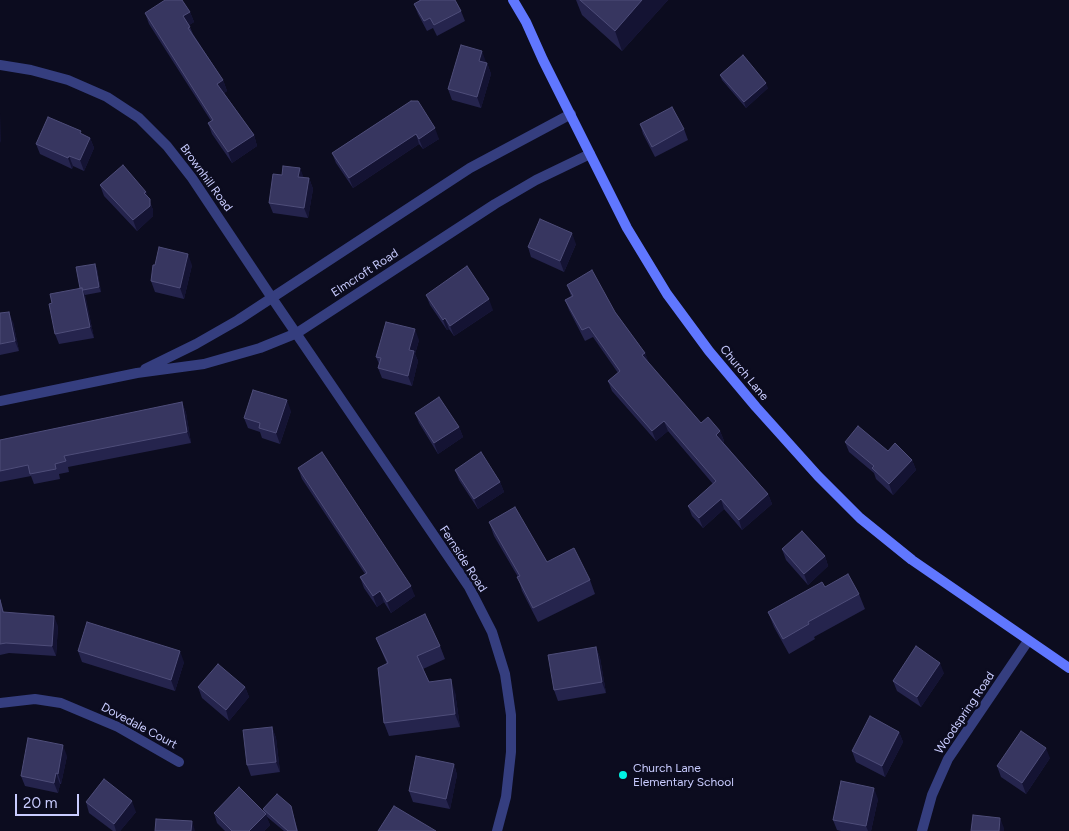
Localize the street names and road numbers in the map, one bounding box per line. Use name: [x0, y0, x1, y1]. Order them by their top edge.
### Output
street label: Brownhill Road: [177, 142, 235, 214]
street label: Elmcroft Road: [329, 246, 401, 300]
street label: Church Lane: [717, 342, 771, 404]
street label: Fernside Road: [436, 523, 490, 595]
street label: Woodspring Road: [932, 669, 998, 757]
street label: Dovedale Court: [99, 700, 179, 752]

